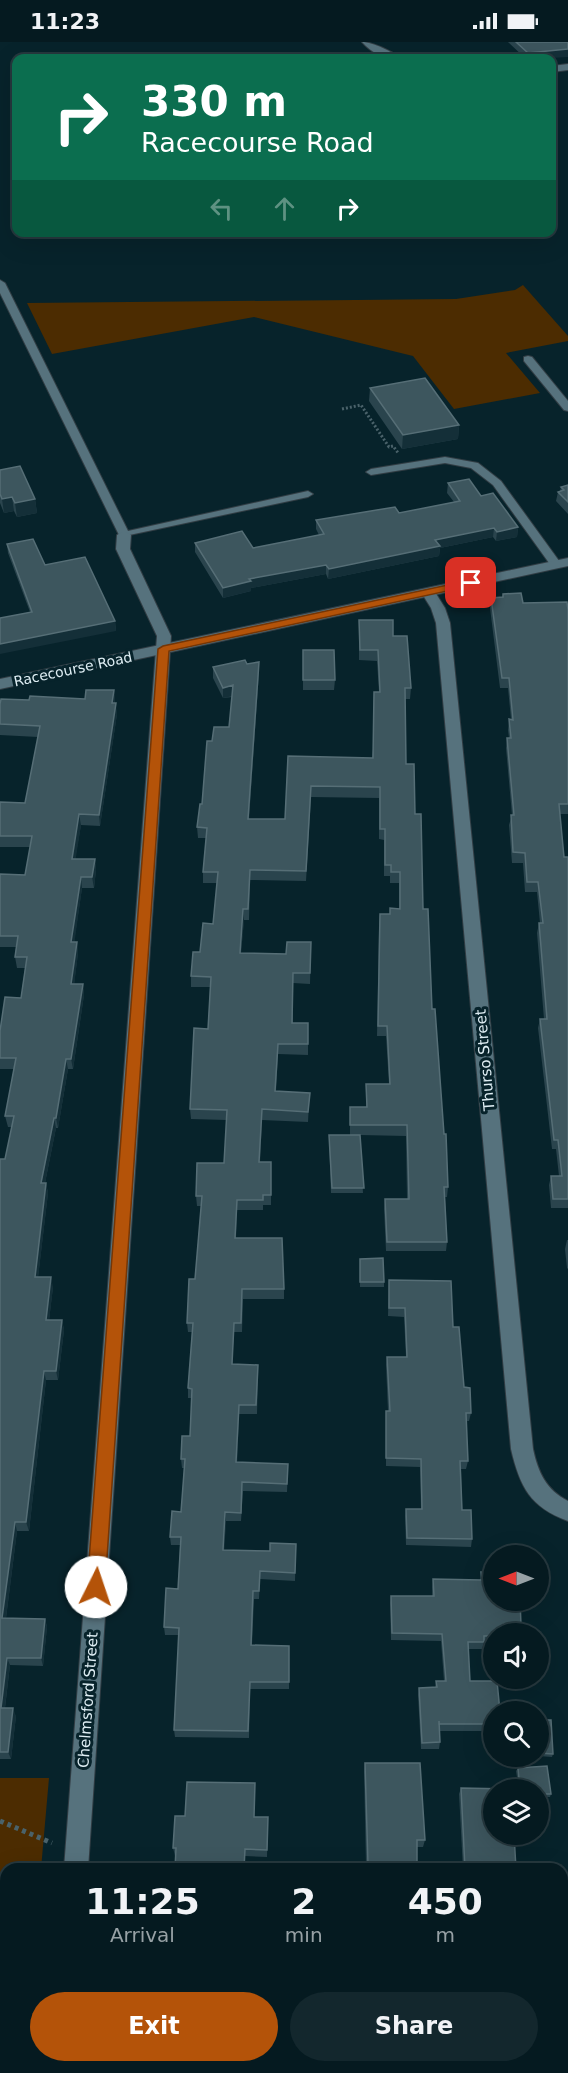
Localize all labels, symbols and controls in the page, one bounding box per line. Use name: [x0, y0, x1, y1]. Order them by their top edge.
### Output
text: 11:23: [30, 9, 100, 34]
text: 330 m: [141, 77, 287, 126]
icon: right: [42, 78, 120, 156]
text: Racecourse Road: [141, 127, 374, 158]
icon: left: [205, 192, 238, 225]
icon: ahead: [268, 192, 301, 225]
icon: right: [331, 192, 364, 225]
pin: [445, 557, 496, 608]
icon: arrive: [454, 566, 487, 599]
street label: Racecourse Road: [12, 649, 134, 689]
street label: Thurso Street: [472, 1008, 498, 1112]
north arrow: [483, 1545, 549, 1611]
map controls: [483, 1545, 549, 1845]
position arrow: [64, 1555, 128, 1619]
button: sound: [483, 1623, 549, 1689]
street label: Chelmsford Street: [74, 1631, 102, 1768]
button: search: [483, 1701, 549, 1767]
button: layers: [483, 1779, 549, 1845]
text: 11:25: [85, 1881, 200, 1922]
text: 2: [291, 1881, 316, 1922]
text: 450: [408, 1881, 483, 1922]
text: Arrival: [110, 1923, 175, 1947]
text: min: [285, 1923, 323, 1947]
text: m: [436, 1923, 455, 1947]
button: Exit: [30, 1992, 278, 2061]
button: Share: [290, 1992, 538, 2061]

